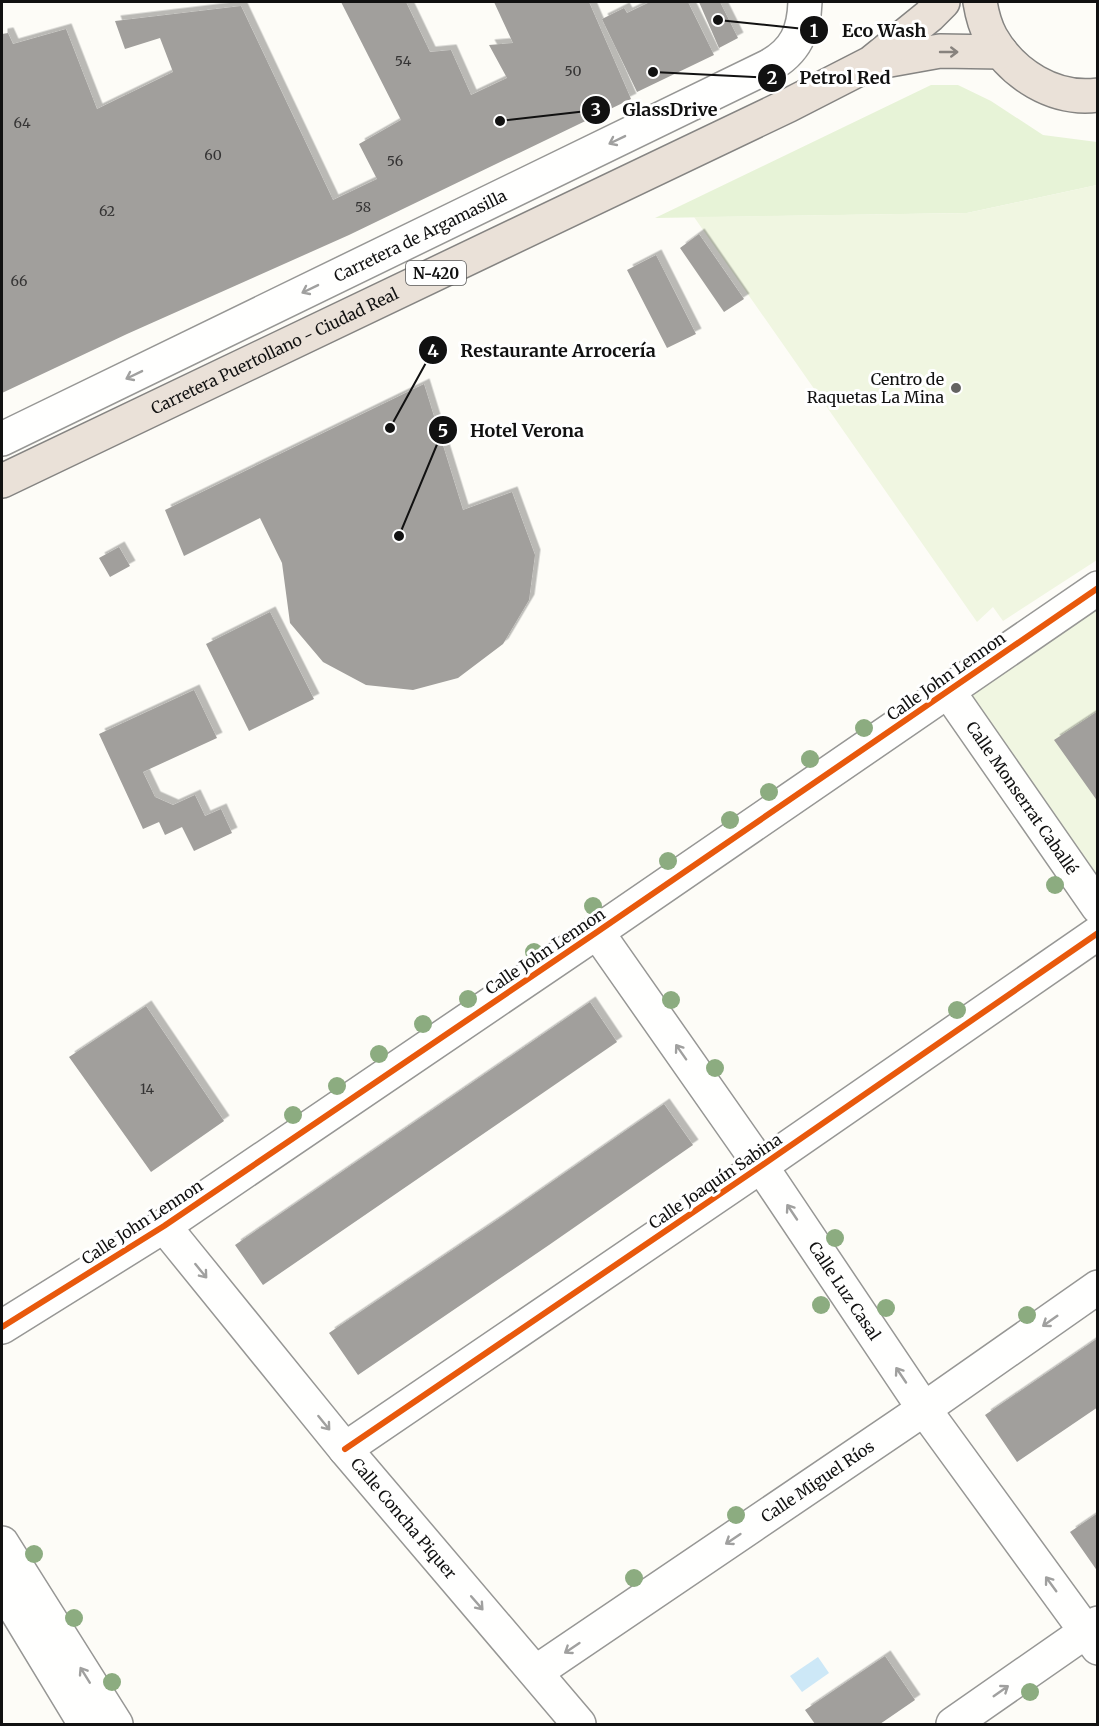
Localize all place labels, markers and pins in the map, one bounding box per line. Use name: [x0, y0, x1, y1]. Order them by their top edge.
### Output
callout: Eco Wash: [799, 12, 938, 48]
callout: Petrol Red: [757, 60, 903, 96]
callout: GlassDrive: [581, 92, 730, 128]
callout: Restaurante Arrocería: [418, 332, 668, 368]
place label: Centro de Raquetas La Mina: [807, 369, 944, 407]
marker: Centro de Raquetas La Mina: [949, 381, 963, 395]
callout: Hotel Verona: [428, 412, 596, 448]

